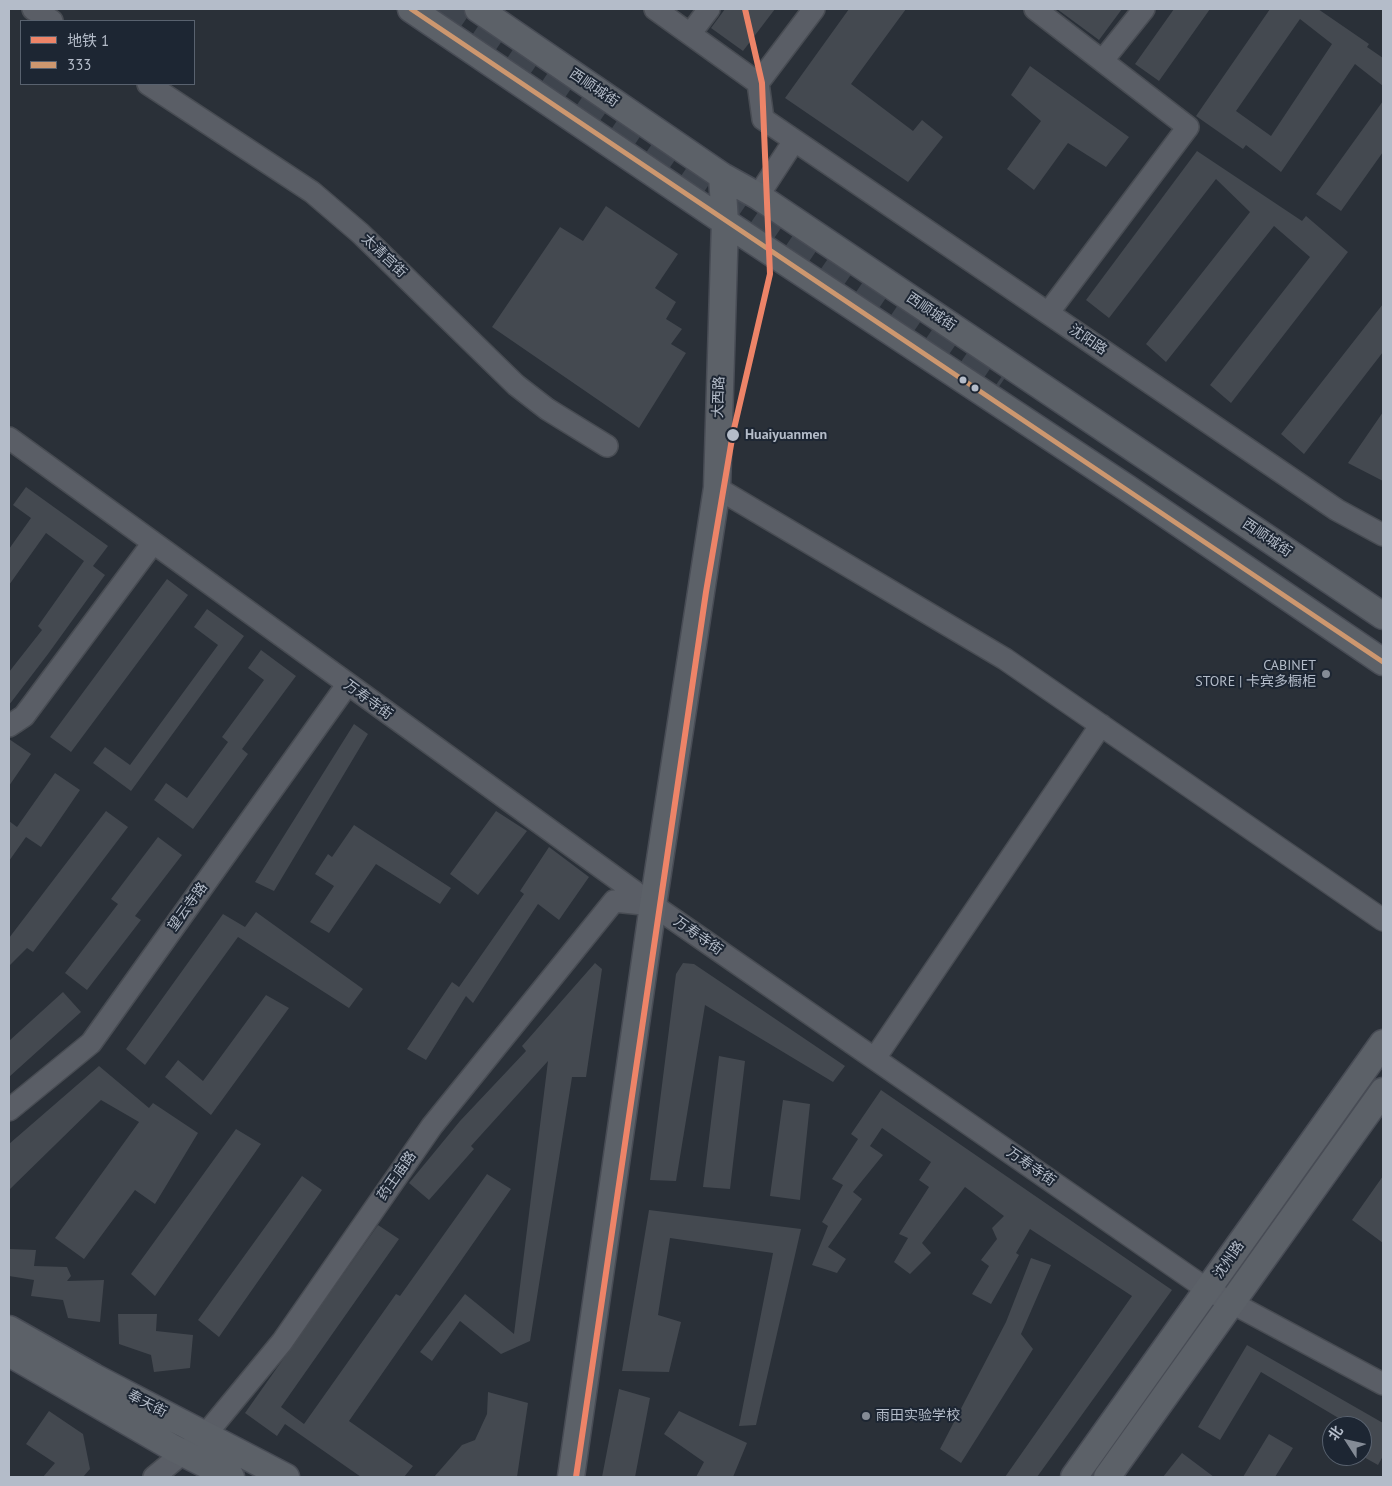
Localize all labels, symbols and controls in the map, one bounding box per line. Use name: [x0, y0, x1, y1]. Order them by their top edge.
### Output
legend: [20, 20, 195, 85]
text: 地铁 1: [67, 31, 109, 50]
text: 333: [67, 55, 92, 74]
street label: 西顺城街: [566, 65, 622, 111]
street label: 太清宫街: [358, 231, 410, 281]
street label: 西顺城街: [903, 289, 959, 335]
street label: 沈阳路: [1066, 321, 1110, 359]
unlabelled marker: [958, 375, 968, 385]
street label: 大西路: [710, 376, 728, 418]
unlabelled marker: [970, 383, 980, 393]
marker: Huaiyuanmen: [725, 427, 741, 443]
place label: Huaiyuanmen: [745, 427, 827, 443]
street label: 西顺城街: [1239, 515, 1295, 561]
place label: CABINET STORE | 卡宾多橱柜: [1195, 658, 1316, 690]
marker: CABINET STORE | 卡宾多橱柜: [1320, 668, 1332, 680]
street label: 万寿寺街: [340, 677, 396, 723]
street label: 望云寺路: [165, 879, 211, 935]
street label: 万寿寺街: [670, 913, 726, 959]
street label: 万寿寺街: [1003, 1144, 1059, 1190]
street label: 药王庙路: [374, 1148, 420, 1204]
street label: 沈州路: [1210, 1238, 1248, 1282]
street label: 奉天街: [124, 1387, 170, 1421]
place label: 雨田实验学校: [876, 1408, 960, 1424]
marker: 雨田实验学校: [860, 1410, 872, 1422]
north arrow: [1322, 1416, 1372, 1466]
text: 北: [1324, 1422, 1347, 1444]

